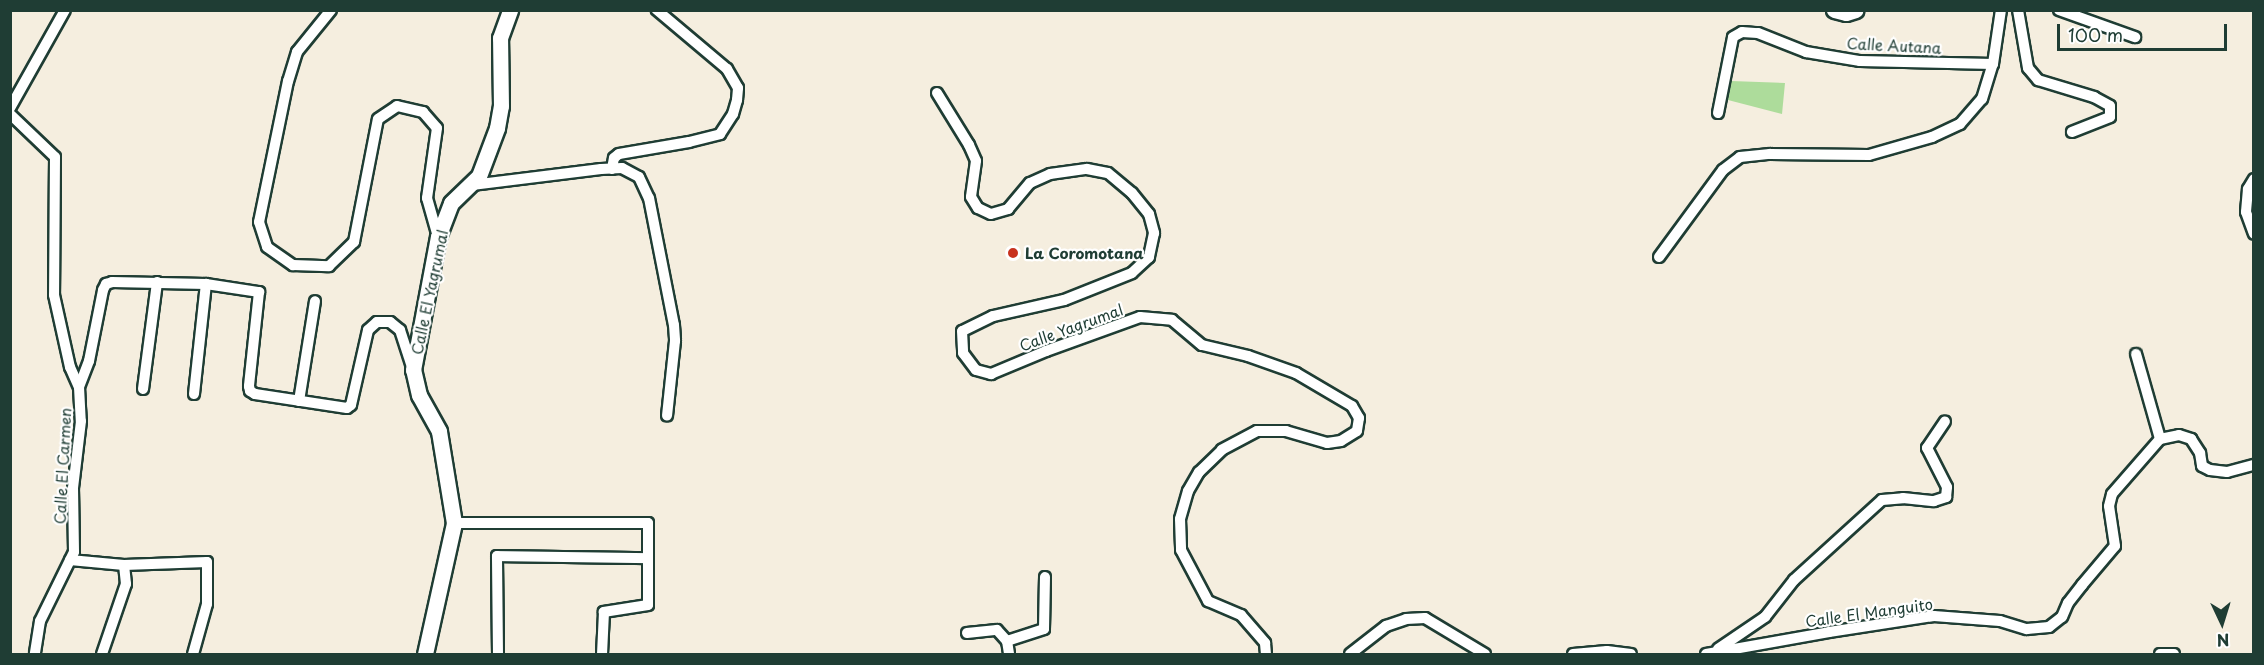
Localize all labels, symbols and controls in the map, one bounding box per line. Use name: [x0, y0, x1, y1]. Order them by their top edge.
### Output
scale bar: [2060, 12, 2230, 50]
text: 100 m: [2068, 21, 2123, 48]
street label: Calle Autana: [1846, 34, 1942, 56]
street label: Calle El Yagrumal: [407, 227, 451, 357]
place label: La Coromotana: [1025, 244, 1144, 262]
marker: La Coromotana: [1006, 246, 1020, 260]
street label: Calle Yagrumal: [1016, 300, 1126, 354]
street label: Calle El Carmen: [50, 407, 74, 525]
north arrow: [2192, 593, 2252, 653]
street label: Calle El Manguito: [1804, 594, 1934, 630]
text: N: [2216, 629, 2230, 653]

